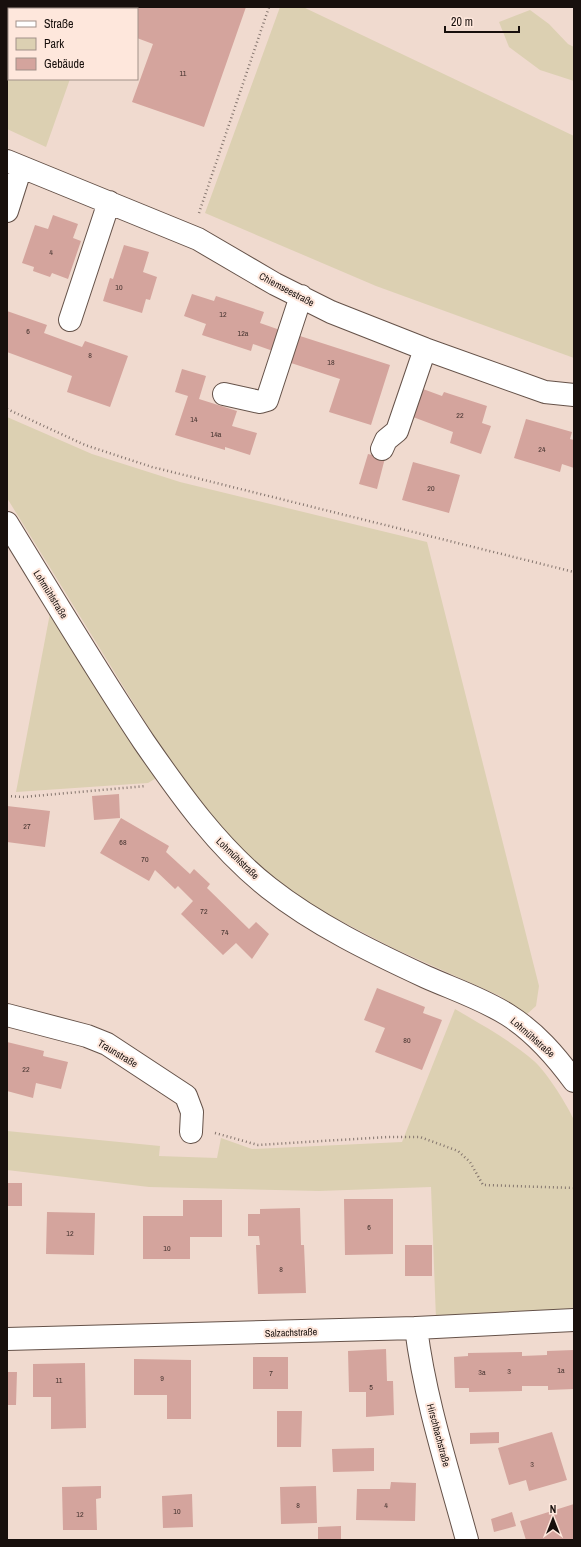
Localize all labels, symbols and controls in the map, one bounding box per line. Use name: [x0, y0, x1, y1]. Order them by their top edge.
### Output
legend: [8, 8, 138, 80]
scale bar: [445, 8, 519, 34]
text: 20 m: [451, 14, 473, 30]
text: Straße: [44, 16, 74, 32]
text: Park: [44, 36, 64, 52]
text: Gebäude: [44, 56, 85, 72]
house number: 11: [180, 68, 187, 78]
house number: 4: [49, 247, 53, 257]
street label: Chiemseestraße: [257, 269, 317, 310]
house number: 10: [115, 282, 123, 292]
house number: 12: [219, 309, 227, 319]
house number: 6: [26, 326, 30, 336]
house number: 12a: [238, 328, 249, 338]
house number: 8: [88, 350, 92, 360]
house number: 18: [327, 357, 335, 367]
house number: 22: [456, 410, 464, 420]
house number: 14: [190, 414, 198, 424]
house number: 14a: [211, 429, 222, 439]
house number: 24: [538, 444, 546, 454]
house number: 20: [427, 483, 435, 493]
street label: Lohmühlstraße: [31, 568, 71, 621]
house number: 27: [23, 821, 31, 831]
street label: Lohmühlstraße: [213, 835, 262, 882]
house number: 68: [119, 837, 127, 847]
house number: 70: [141, 854, 149, 864]
house number: 72: [200, 906, 208, 916]
house number: 74: [221, 927, 229, 937]
street label: Lohmühlstraße: [508, 1015, 558, 1061]
house number: 80: [403, 1035, 411, 1045]
street label: Traunstraße: [95, 1036, 140, 1071]
house number: 22: [22, 1064, 30, 1074]
house number: 6: [367, 1222, 371, 1232]
house number: 12: [66, 1228, 74, 1238]
house number: 10: [163, 1243, 171, 1253]
house number: 8: [279, 1264, 283, 1274]
street label: Salzachstraße: [265, 1325, 318, 1340]
house number: 1a: [557, 1365, 565, 1375]
house number: 3: [507, 1366, 511, 1376]
house number: 3a: [478, 1367, 486, 1377]
house number: 7: [269, 1368, 273, 1378]
house number: 9: [160, 1373, 164, 1383]
house number: 11: [56, 1375, 63, 1385]
house number: 5: [369, 1382, 373, 1392]
street label: Hirschbachstraße: [424, 1402, 453, 1468]
house number: 3: [530, 1459, 534, 1469]
north arrow: [533, 1499, 573, 1539]
house number: 8: [296, 1500, 300, 1510]
house number: 4: [384, 1500, 388, 1510]
text: N: [550, 1502, 556, 1516]
house number: 10: [173, 1506, 181, 1516]
house number: 12: [76, 1509, 84, 1519]

